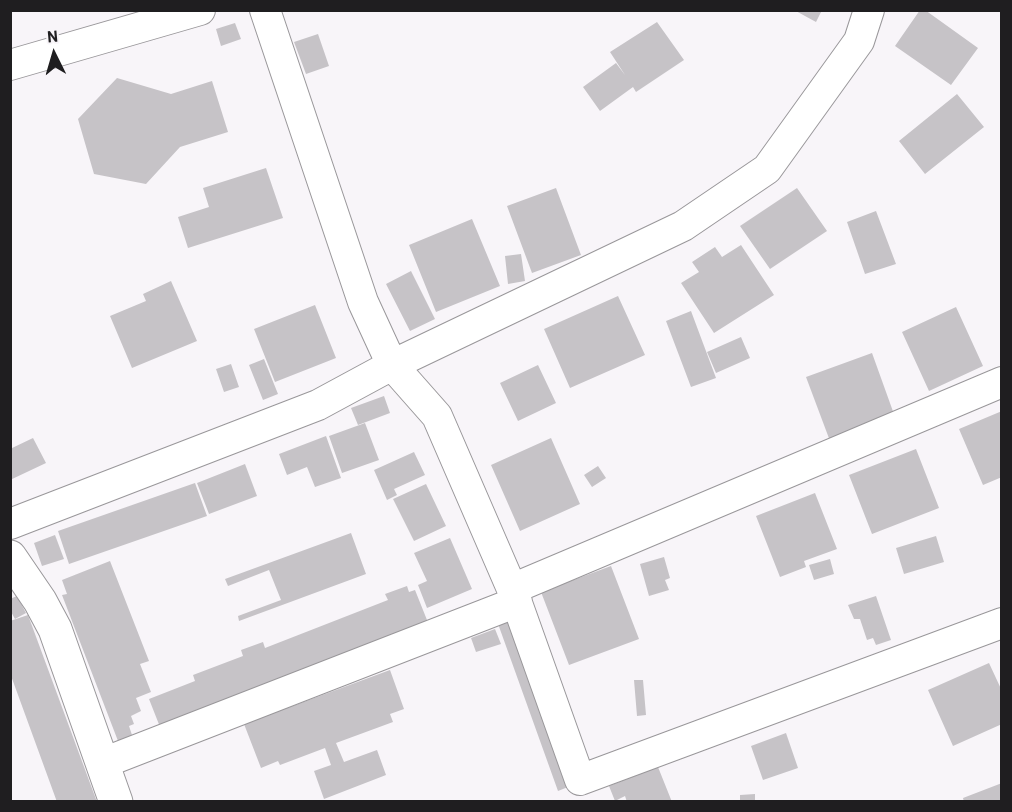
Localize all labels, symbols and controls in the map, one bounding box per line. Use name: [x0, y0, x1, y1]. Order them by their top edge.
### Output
north arrow: [24, 24, 84, 84]
text: N: [46, 26, 59, 45]

